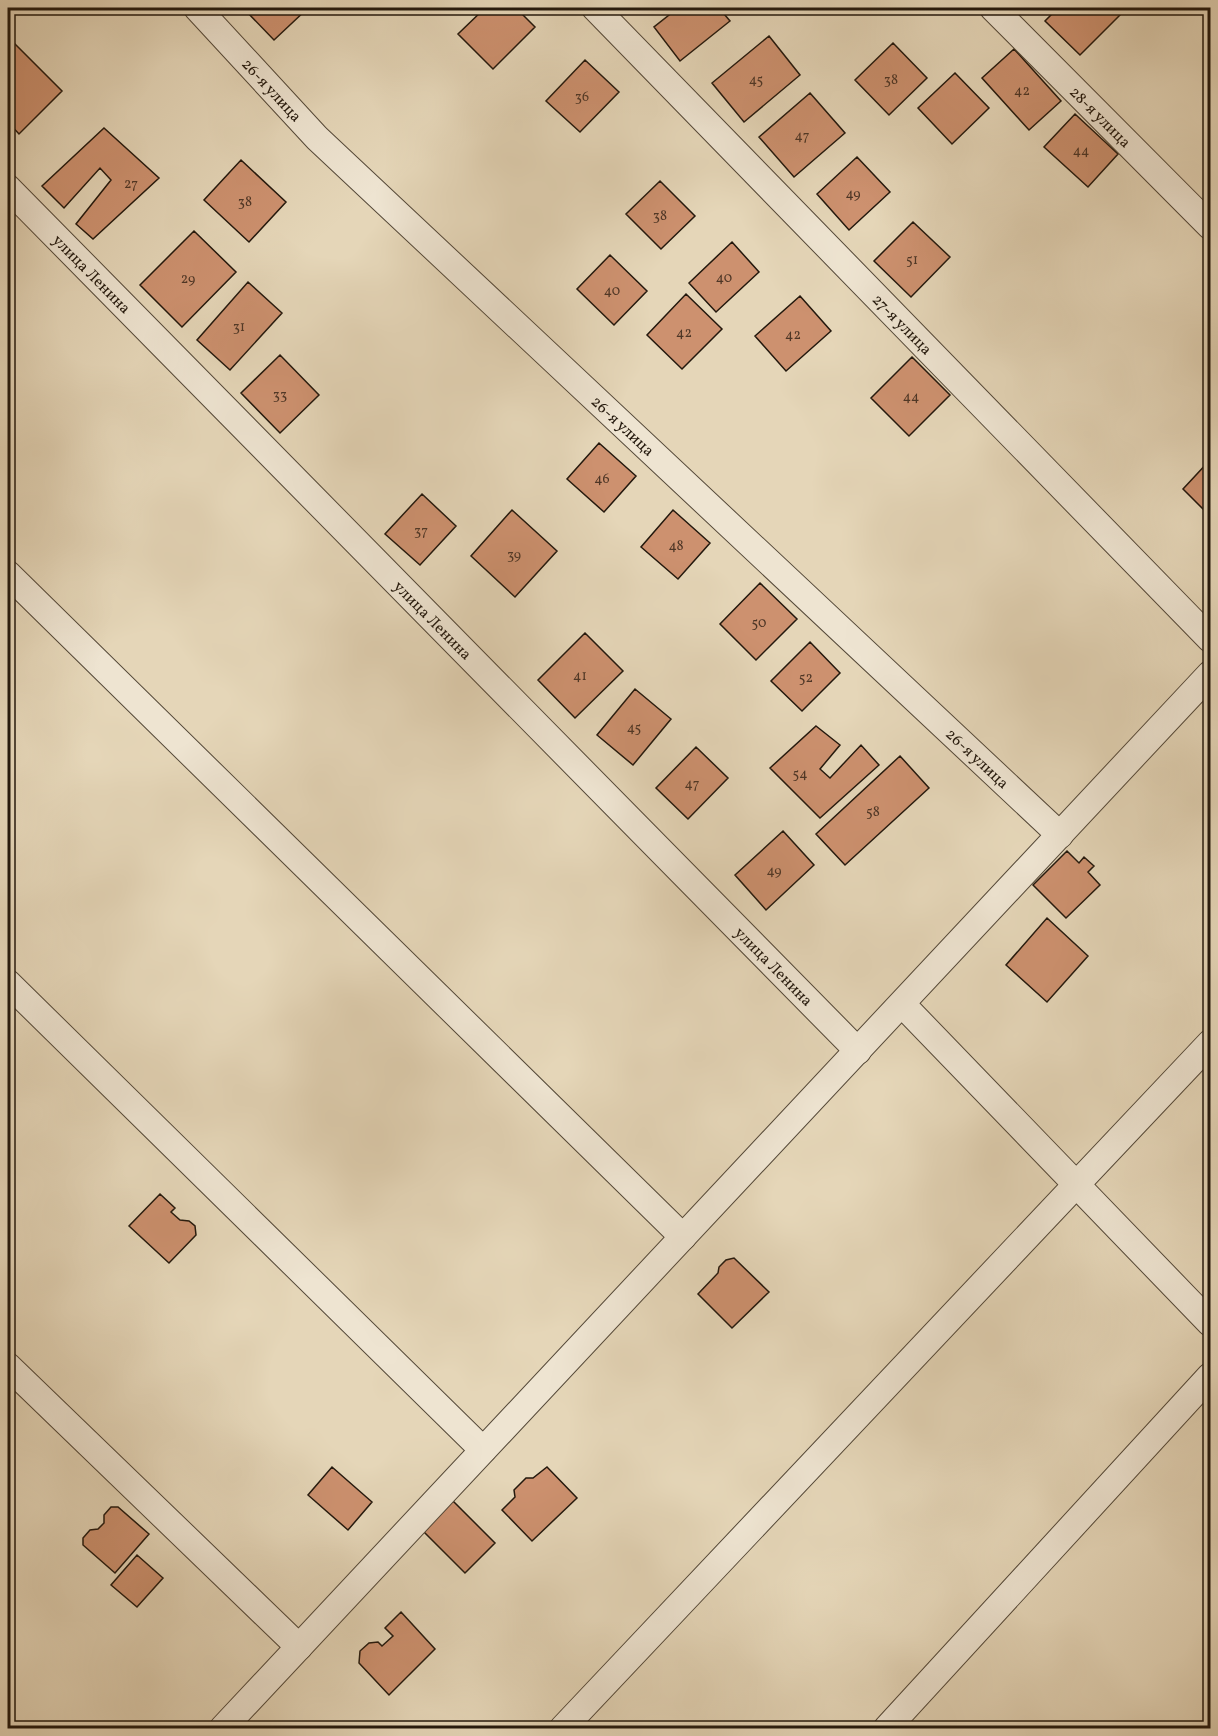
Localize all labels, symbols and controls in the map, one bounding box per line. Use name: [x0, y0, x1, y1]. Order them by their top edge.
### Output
street label: 26-я улица: [236, 54, 306, 128]
house number: 45: [749, 71, 763, 90]
house number: 38: [884, 71, 898, 90]
house number: 42: [1014, 82, 1030, 101]
street label: 28-я улица: [1064, 82, 1135, 154]
house number: 36: [575, 88, 589, 107]
house number: 47: [794, 127, 810, 146]
house number: 44: [1073, 142, 1089, 161]
house number: 27: [124, 175, 138, 194]
house number: 49: [845, 185, 861, 204]
house number: 38: [238, 193, 252, 212]
house number: 38: [653, 207, 667, 226]
street label: улица Ленина: [47, 230, 135, 319]
house number: 51: [906, 251, 918, 270]
house number: 40: [716, 269, 732, 288]
house number: 29: [181, 270, 195, 289]
house number: 40: [604, 282, 620, 301]
street label: 27-я улица: [866, 290, 936, 361]
house number: 31: [233, 318, 245, 337]
house number: 42: [676, 324, 692, 343]
house number: 42: [785, 326, 801, 345]
house number: 33: [273, 386, 287, 405]
house number: 44: [903, 388, 919, 407]
street label: 26-я улица: [585, 392, 659, 462]
house number: 46: [594, 470, 610, 489]
house number: 37: [414, 522, 428, 541]
house number: 48: [668, 537, 684, 556]
house number: 39: [507, 546, 521, 565]
street label: улица Ленина: [388, 577, 476, 666]
house number: 50: [752, 614, 766, 633]
house number: 41: [573, 667, 587, 686]
house number: 52: [799, 669, 813, 688]
house number: 45: [627, 719, 641, 738]
street label: 26-я улица: [940, 724, 1013, 795]
house number: 54: [792, 765, 808, 784]
house number: 47: [684, 775, 700, 794]
house number: 58: [866, 803, 880, 822]
house number: 49: [766, 862, 782, 881]
street label: улица Ленина: [729, 923, 817, 1012]

